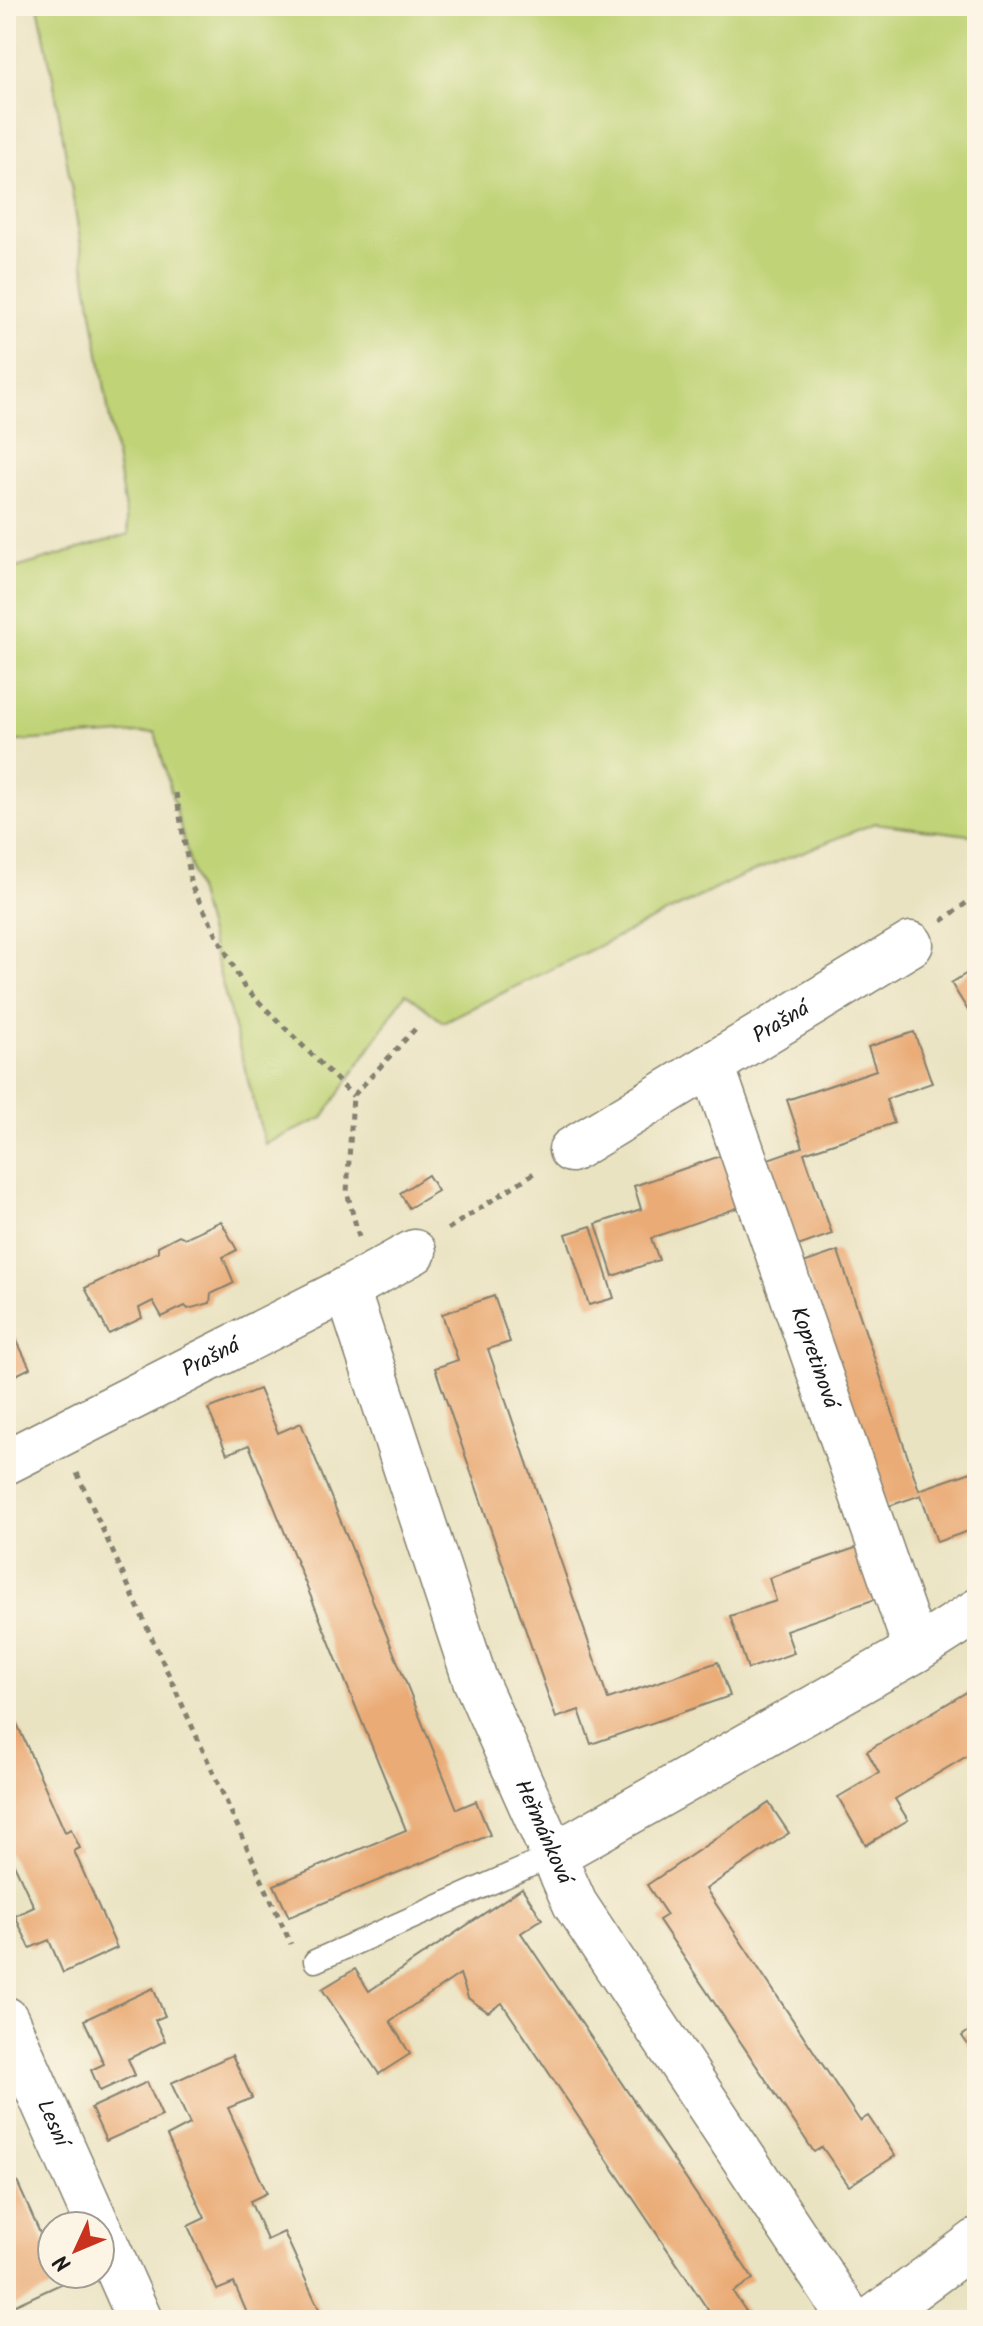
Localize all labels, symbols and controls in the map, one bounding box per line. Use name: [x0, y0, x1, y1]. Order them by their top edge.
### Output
street label: Prašná: [746, 990, 819, 1053]
street label: Kopretinová: [780, 1302, 849, 1416]
street label: Prašná: [176, 1327, 249, 1387]
street label: Heřmánková: [504, 1774, 583, 1892]
street label: Lesní: [27, 2094, 80, 2156]
north arrow: [36, 2210, 116, 2290]
text: N: [46, 2245, 81, 2279]

